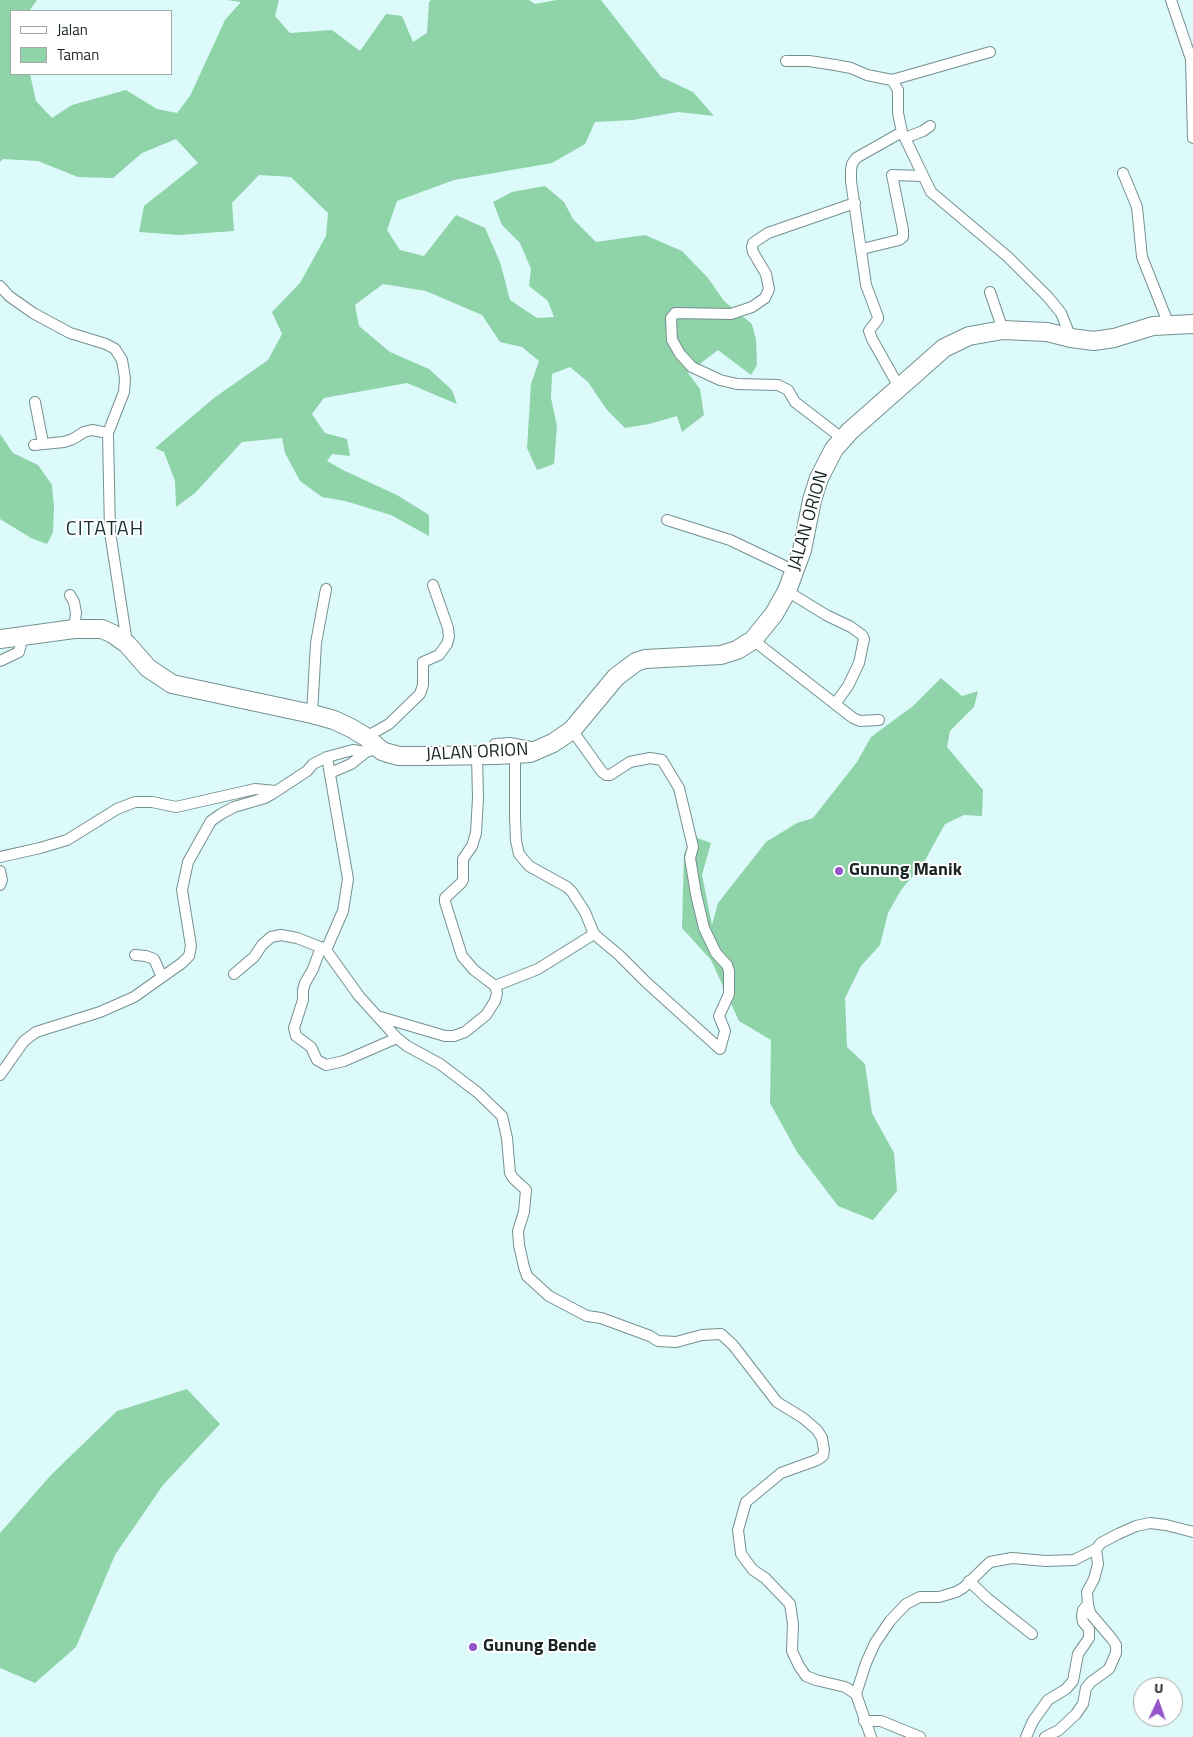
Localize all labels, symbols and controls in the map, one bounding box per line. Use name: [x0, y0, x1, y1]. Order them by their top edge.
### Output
legend: [10, 10, 172, 75]
text: Jalan: [57, 18, 88, 41]
text: Taman: [57, 43, 99, 66]
street label: JALAN ORION: [784, 469, 834, 573]
district label: CITATAH: [65, 518, 145, 542]
street label: JALAN ORION: [425, 740, 529, 766]
place label: Gunung Manik: [849, 860, 962, 882]
marker: Gunung Manik: [833, 865, 845, 877]
place label: Gunung Bende: [483, 1636, 597, 1658]
marker: Gunung Bende: [467, 1641, 479, 1653]
north arrow: [1133, 1677, 1183, 1727]
text: U: [1154, 1677, 1164, 1698]

